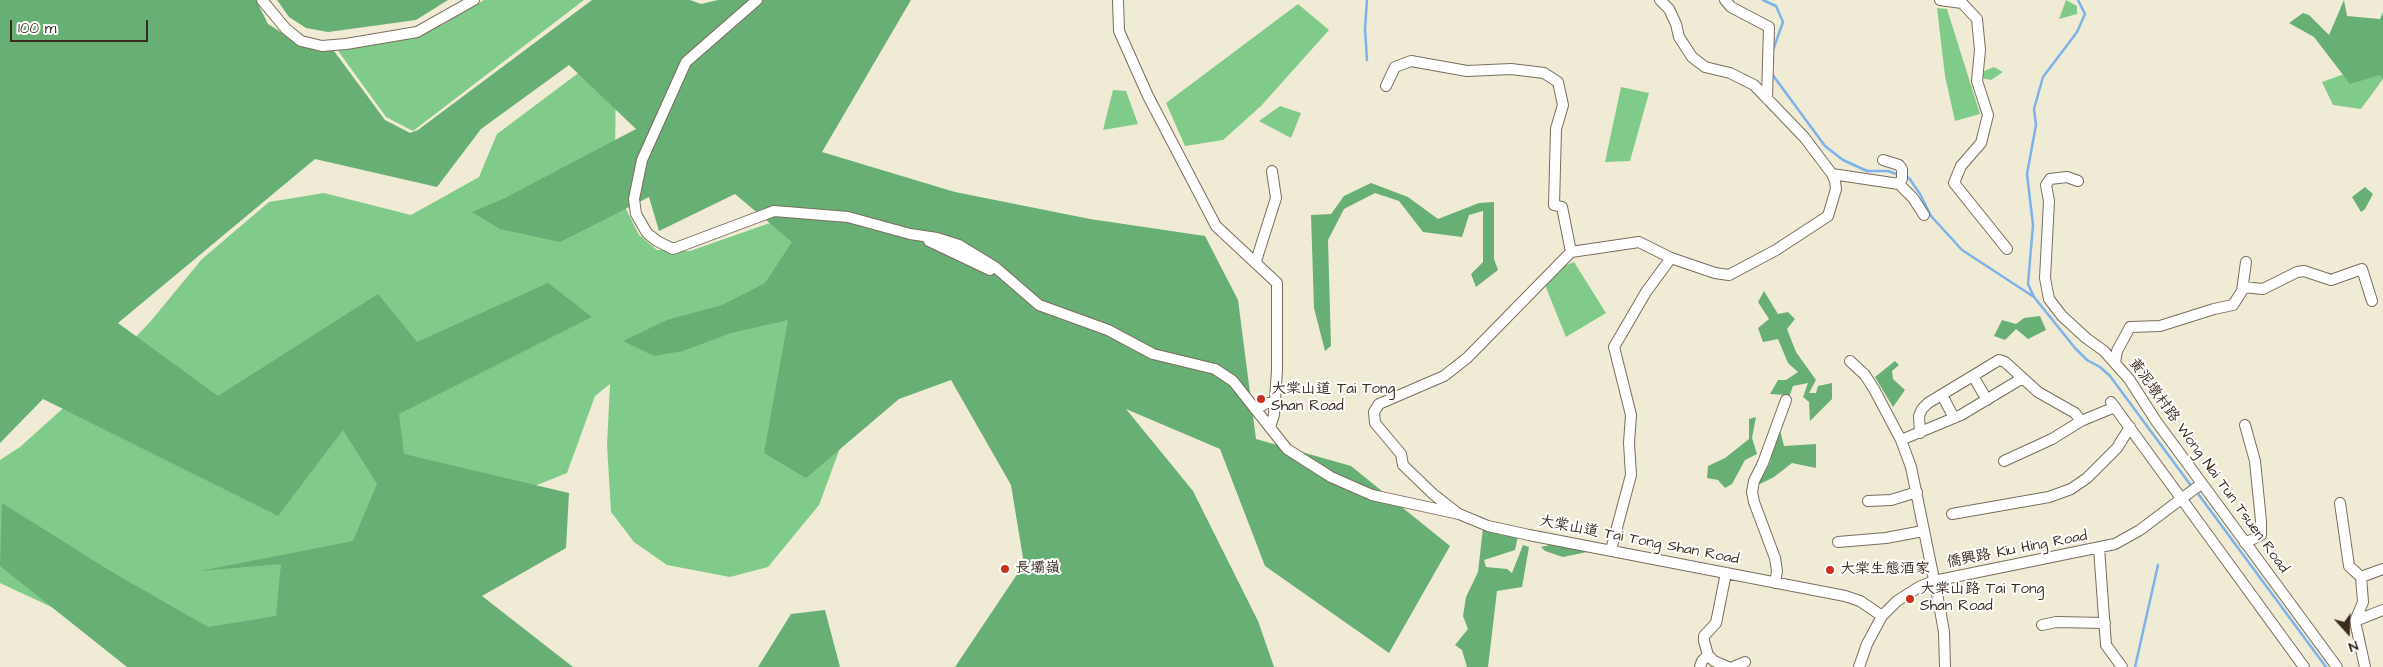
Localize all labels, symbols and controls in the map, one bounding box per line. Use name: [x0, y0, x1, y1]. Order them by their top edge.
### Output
scale bar: [12, 10, 150, 42]
text: 100 m: [18, 18, 57, 39]
street label: 黃泥墩村路 Wong Nai Tun Tsuen Road: [2124, 355, 2292, 577]
place label: 大棠山道 Tai Tong Shan Road: [1271, 381, 1395, 416]
marker: 大棠山道 Tai Tong Shan Road: [1255, 393, 1267, 405]
street label: 大棠山道 Tai Tong Shan Road: [1538, 513, 1740, 569]
street label: 僑興路 Kiu Hing Road: [1945, 528, 2089, 572]
place label: 長壩嶺: [1015, 560, 1060, 578]
place label: 大棠生態酒家: [1840, 561, 1930, 579]
marker: 長壩嶺: [999, 563, 1011, 575]
marker: 大棠生態酒家: [1824, 564, 1836, 576]
place label: 大棠山路 Tai Tong Shan Road: [1920, 581, 2044, 616]
marker: 大棠山路 Tai Tong Shan Road: [1904, 593, 1916, 605]
north arrow: [2323, 607, 2373, 657]
text: N: [2346, 635, 2361, 657]

